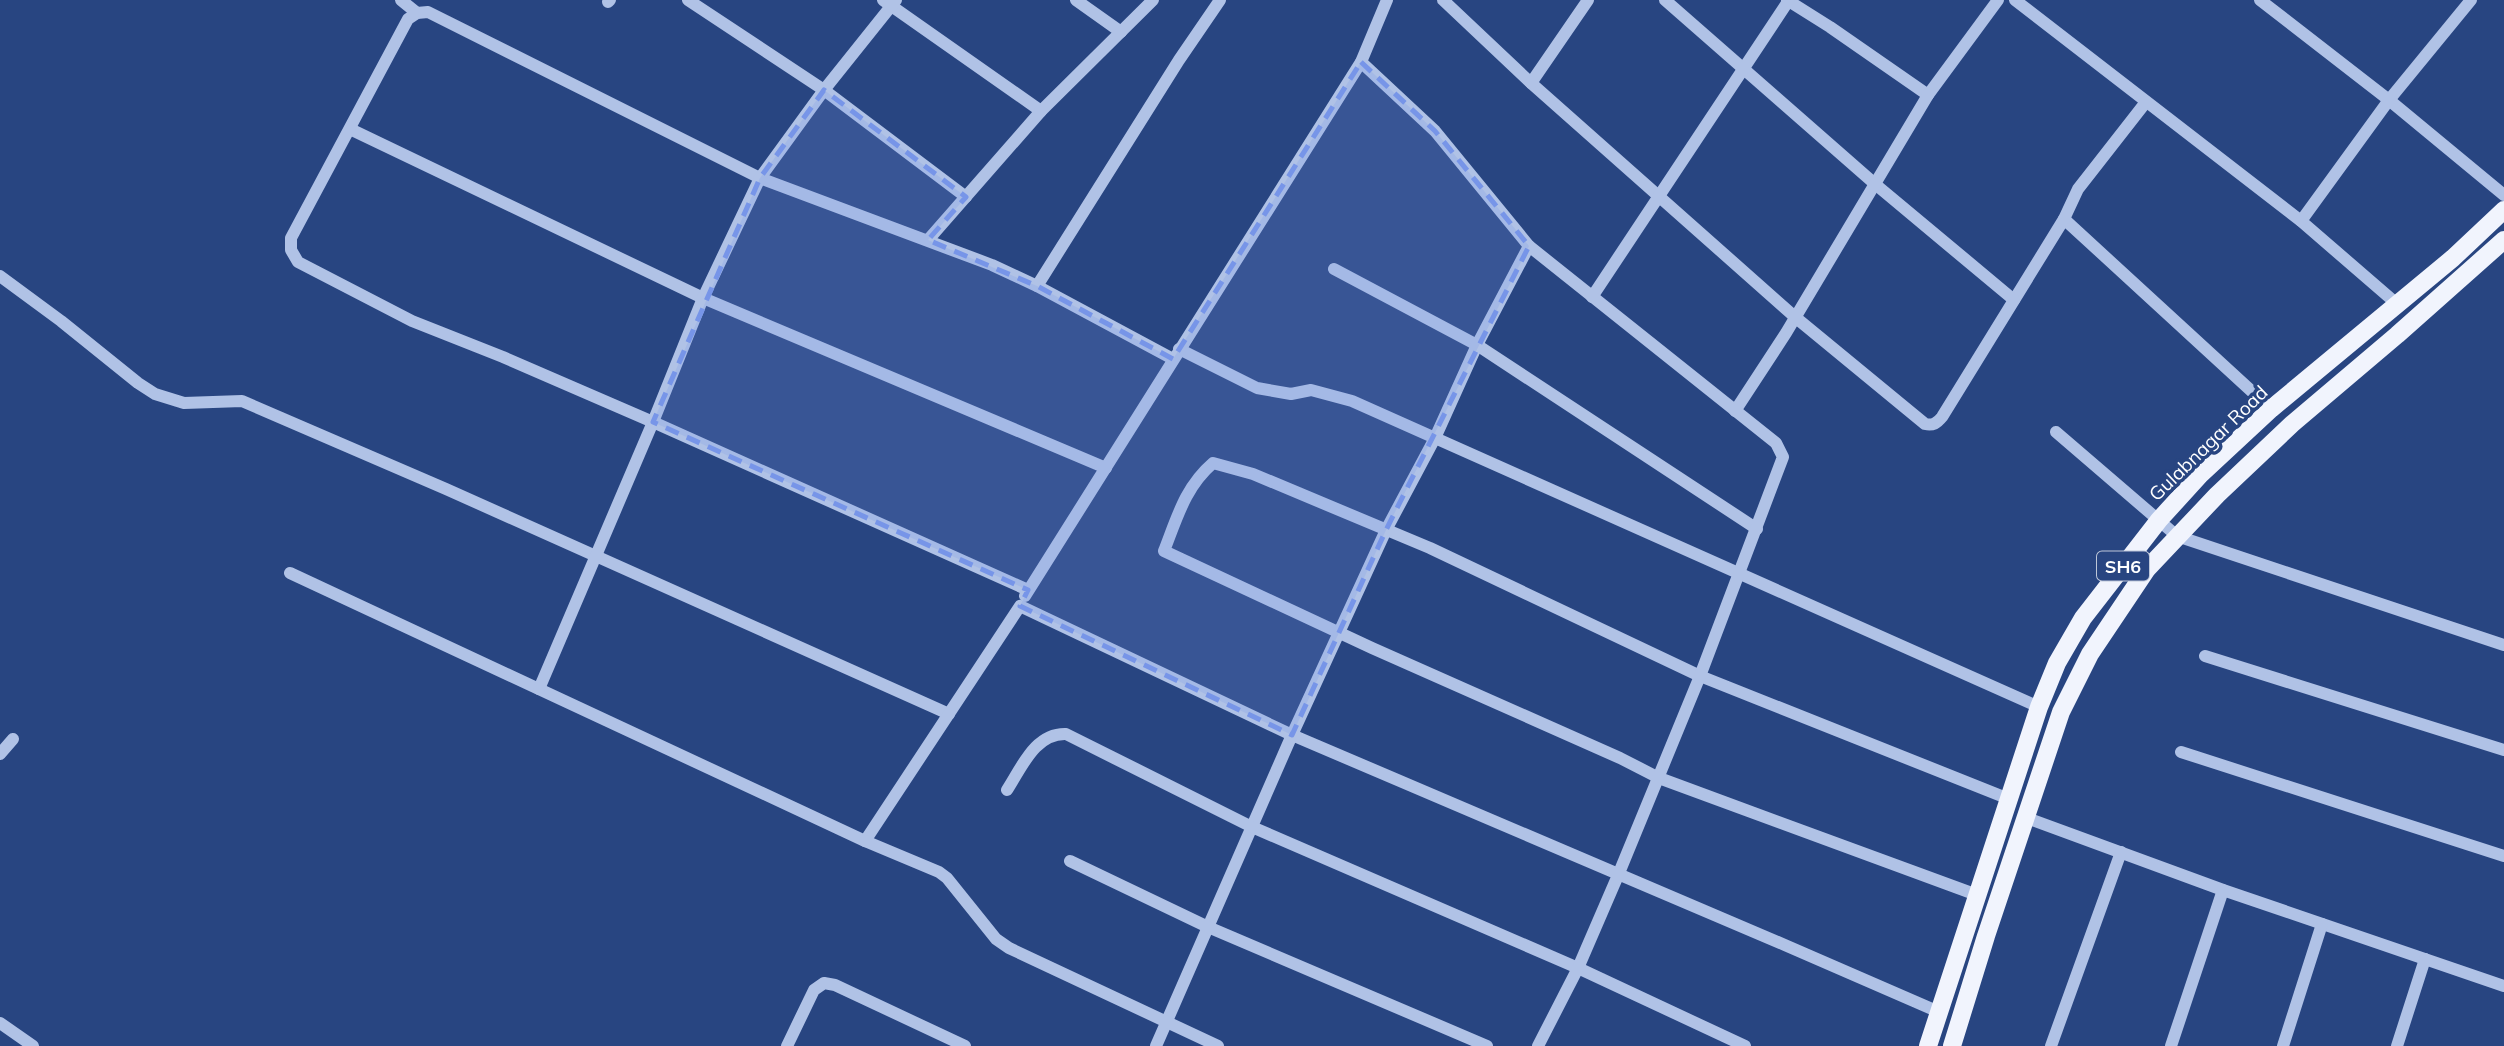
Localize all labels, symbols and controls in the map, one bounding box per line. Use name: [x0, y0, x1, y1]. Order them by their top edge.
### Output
street label: Gulabnagar Road: [2144, 380, 2272, 506]
road number: SH6: [2097, 552, 2149, 580]

